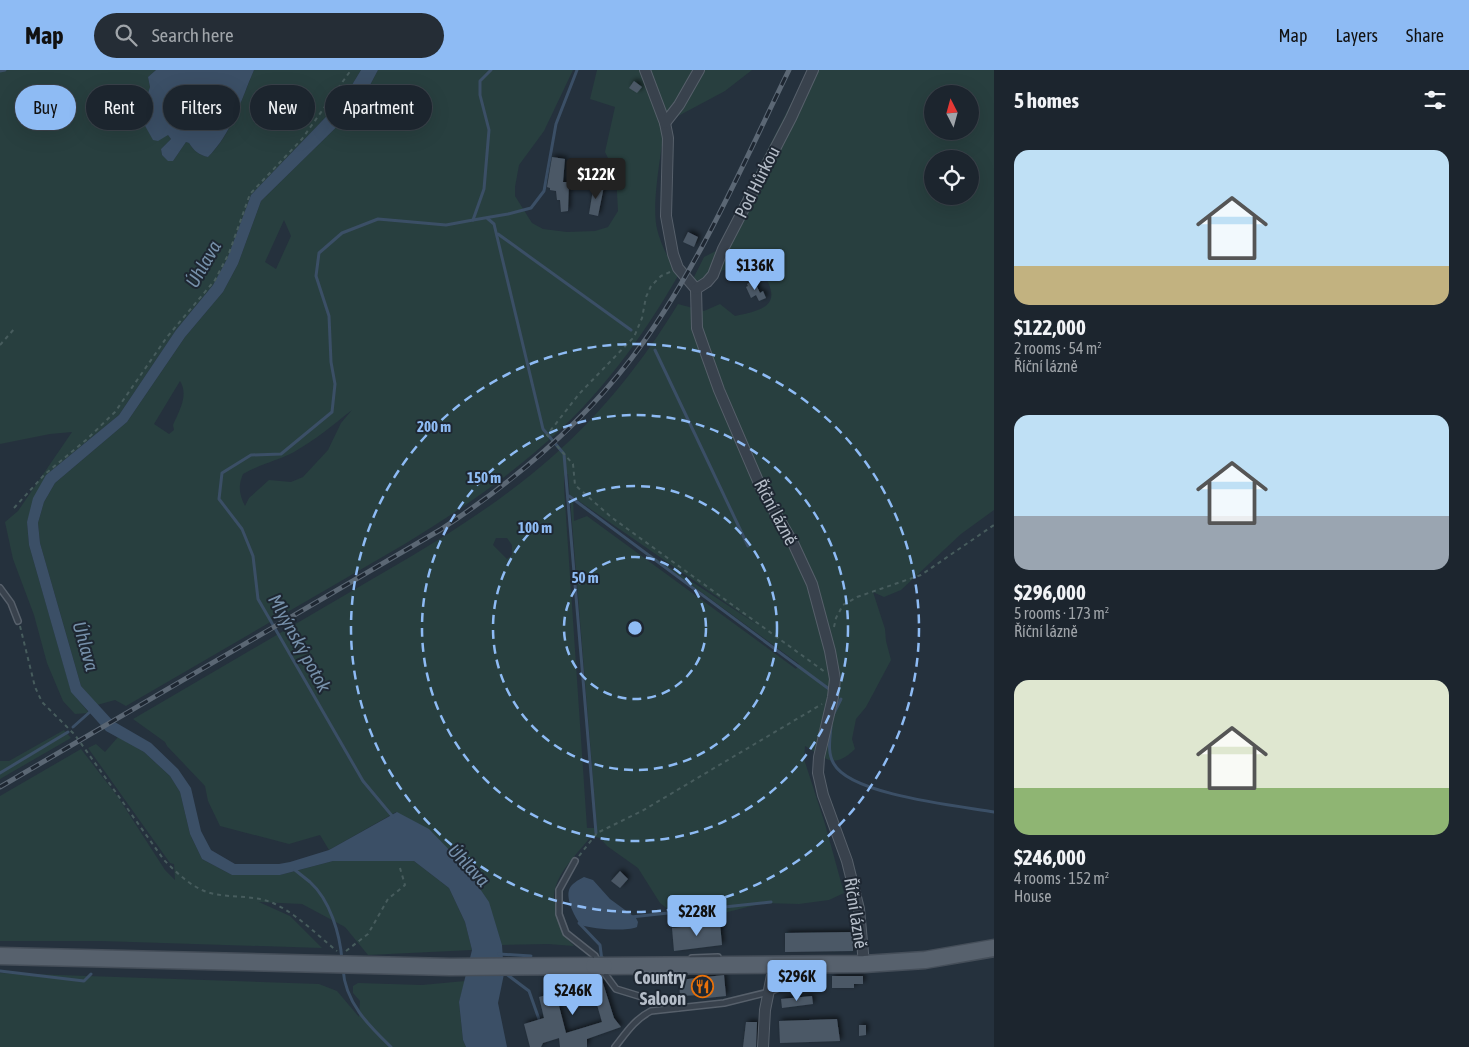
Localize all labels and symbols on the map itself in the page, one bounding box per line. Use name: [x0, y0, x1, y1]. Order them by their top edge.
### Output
north arrow: [924, 85, 979, 140]
street label: Pod Hůrkou: [730, 143, 784, 221]
pin: $122K: [561, 158, 631, 200]
water label: Úhlava: [181, 236, 225, 291]
pin: $136K: [720, 248, 790, 291]
text: 200 m: [417, 418, 451, 435]
text: 150 m: [467, 469, 501, 486]
street label: Říční lázně: [750, 475, 802, 549]
text: 100 m: [518, 519, 552, 536]
text: 50 m: [572, 569, 599, 586]
water label: Mlyýnský potok: [264, 590, 336, 696]
water label: Úhlava: [68, 619, 104, 673]
centre of rings: [626, 619, 644, 637]
water label: Úhlava: [444, 839, 495, 891]
street label: Říční lázně: [840, 876, 872, 950]
pin: $228K: [662, 894, 732, 937]
pin: $296K: [762, 960, 832, 1002]
place label: Country Saloon: [634, 967, 687, 1009]
pin: $246K: [538, 974, 608, 1016]
restaurant icon: Country Saloon: [690, 975, 714, 999]

